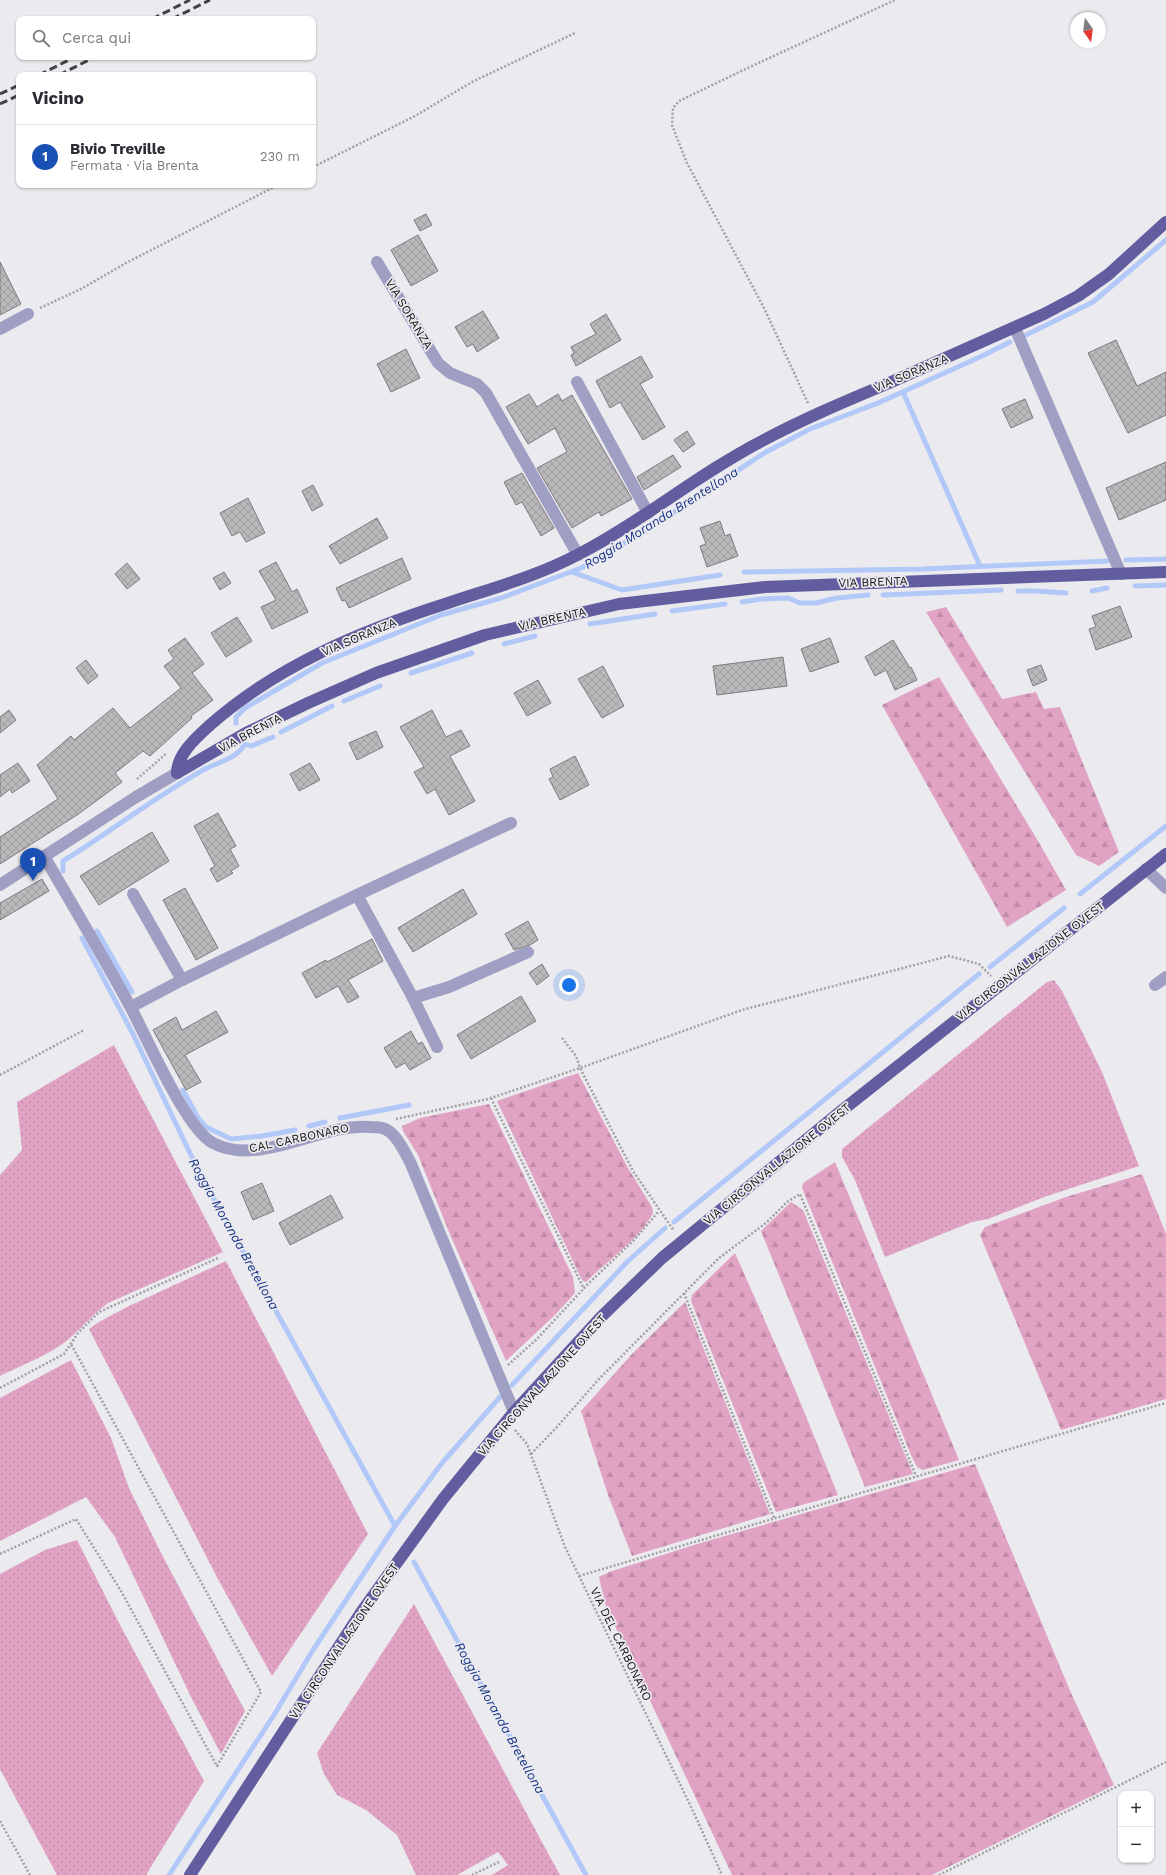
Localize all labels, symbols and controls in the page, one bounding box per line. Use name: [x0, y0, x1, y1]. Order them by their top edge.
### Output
north arrow: [1070, 12, 1106, 48]
search box: [16, 16, 316, 60]
icon: search: [30, 27, 52, 49]
text: Cerca qui: [62, 29, 131, 47]
text: Vicino: [32, 88, 84, 108]
text: Bivio Treville: [70, 140, 165, 158]
text: 1: [42, 149, 48, 164]
text: 230 m: [260, 149, 300, 164]
text: Fermata · Via Brenta: [70, 158, 199, 173]
street label: VIA SORANZA: [382, 276, 436, 352]
street label: VIA SORANZA: [872, 351, 950, 395]
water label: Roggia Moranda Brentellona: [581, 464, 741, 572]
street label: VIA BRENTA: [838, 574, 908, 590]
street label: VIA BRENTA: [517, 604, 587, 634]
street label: VIA SORANZA: [320, 615, 398, 659]
street label: VIA BRENTA: [216, 711, 284, 755]
pin: 1: [20, 848, 46, 881]
street label: VIA CIRCONVALLAZIONE OVEST: [953, 898, 1107, 1024]
your location: [559, 975, 579, 995]
street label: VIA CIRCONVALLAZIONE OVEST: [701, 1100, 853, 1228]
street label: CAL CARBONARO: [248, 1121, 350, 1155]
water label: Roggia Moranda Bretellona: [186, 1156, 282, 1312]
street label: VIA CIRCONVALLAZIONE OVEST: [475, 1311, 609, 1459]
street label: VIA CIRCONVALLAZIONE OVEST: [286, 1560, 402, 1722]
street label: VIA DEL CARBONARO: [587, 1585, 655, 1703]
water label: Roggia Moranda Bretellona: [452, 1640, 548, 1796]
map controls: [1118, 1791, 1154, 1863]
button: +: [1118, 1791, 1154, 1827]
button: −: [1118, 1827, 1154, 1863]

